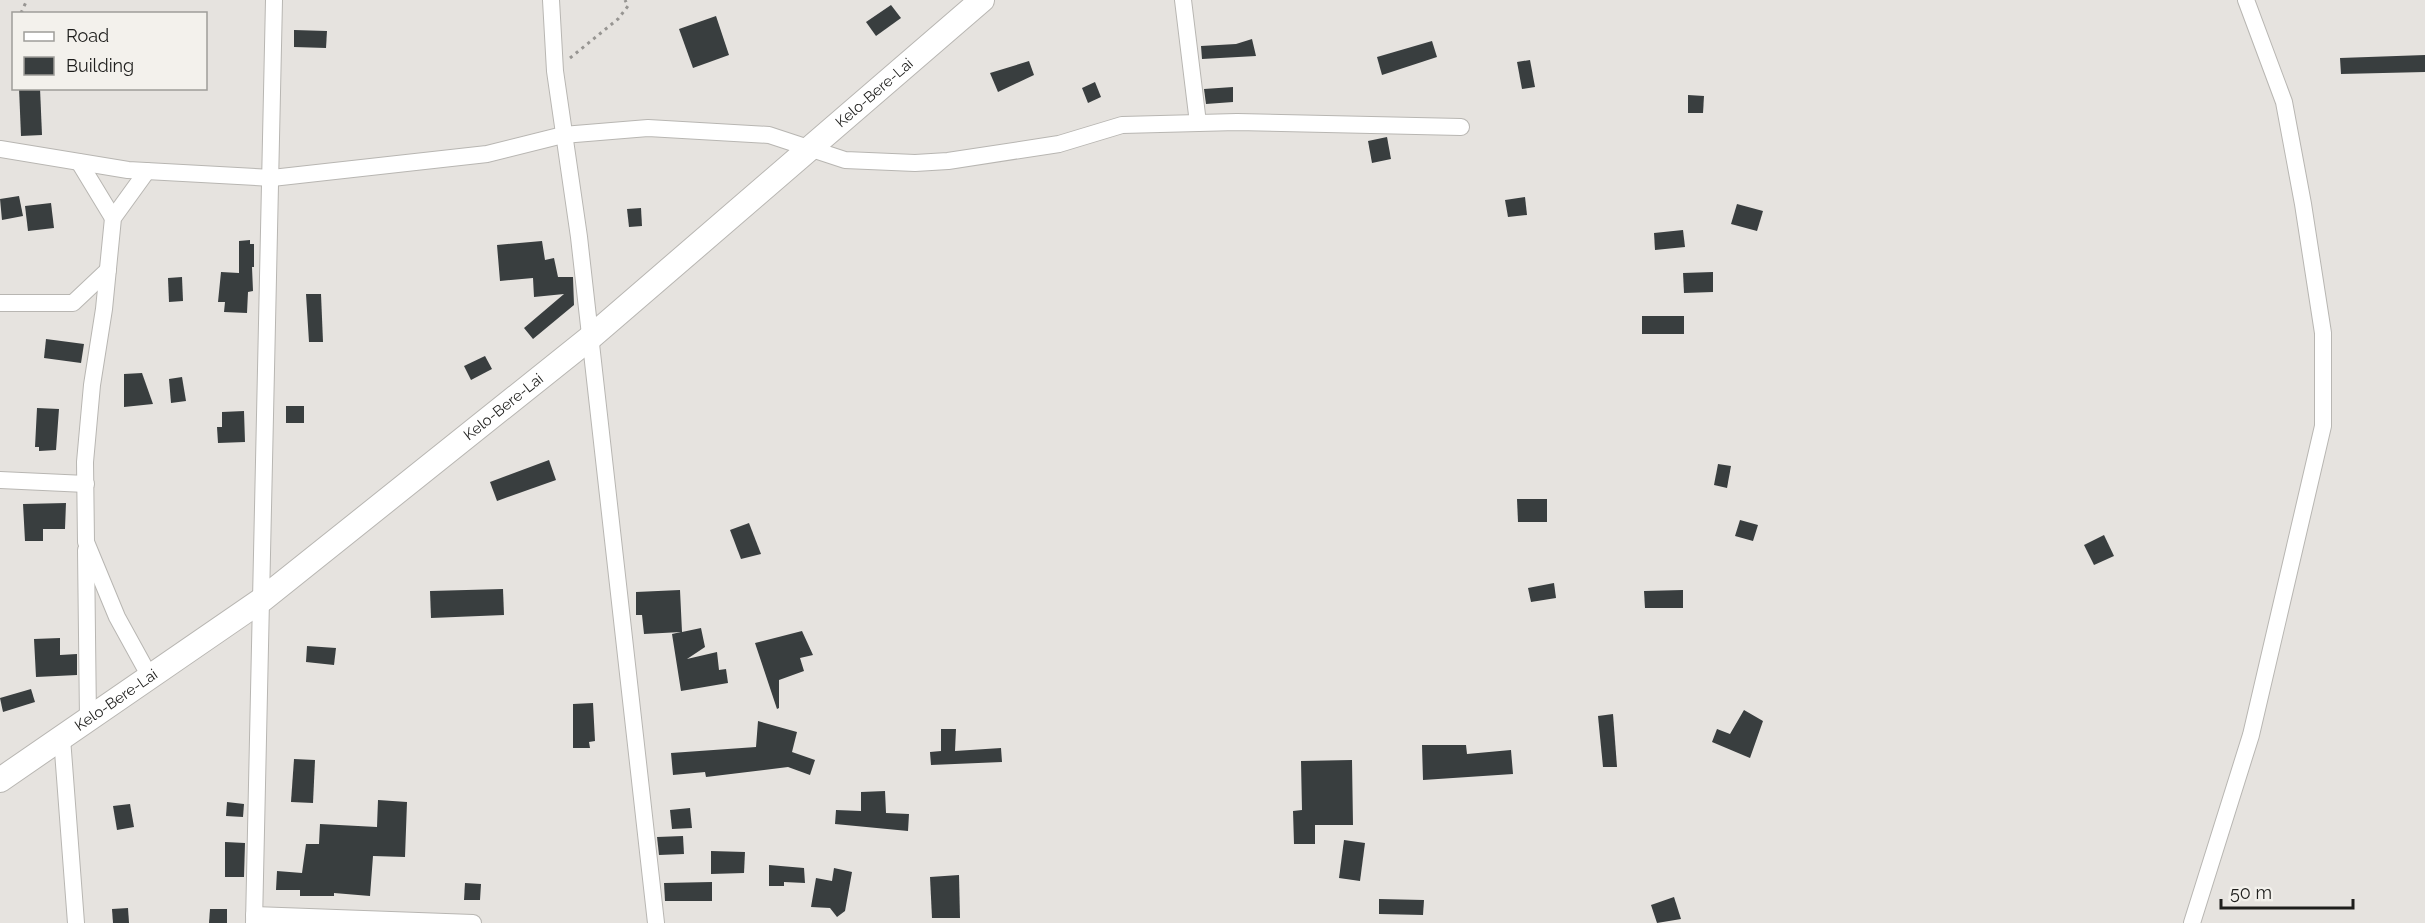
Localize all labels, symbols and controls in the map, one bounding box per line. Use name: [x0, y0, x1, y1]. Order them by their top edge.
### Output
legend: [12, 12, 207, 90]
text: Road: [66, 25, 109, 46]
text: Building: [66, 55, 134, 76]
street label: Kelo-Bere-Lai: [832, 55, 917, 131]
street label: Kelo-Bere-Lai: [460, 370, 547, 444]
street label: Kelo-Bere-Lai: [71, 665, 161, 735]
scale bar: [2221, 872, 2353, 910]
text: 50 m: [2230, 882, 2272, 903]

